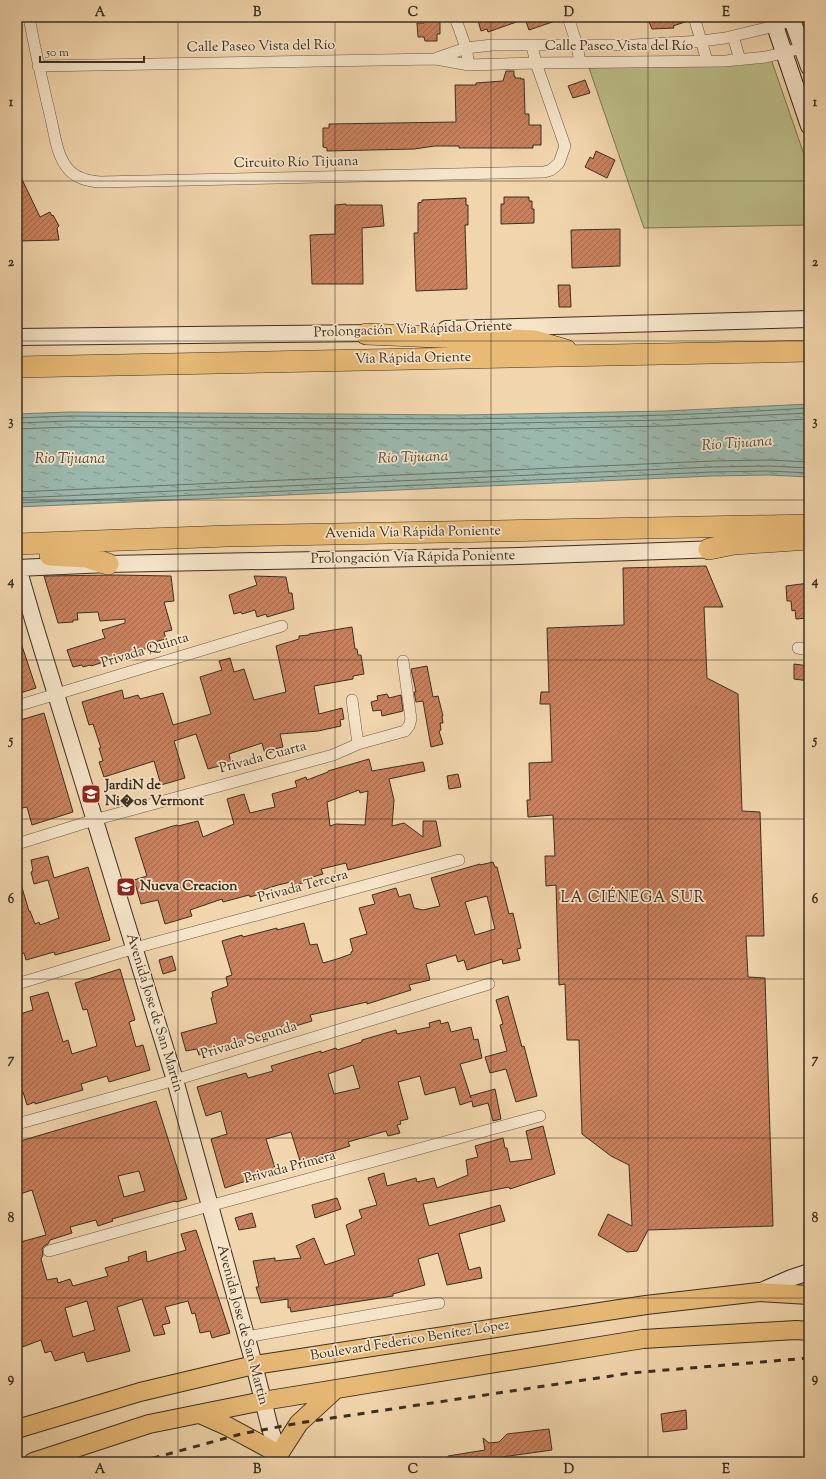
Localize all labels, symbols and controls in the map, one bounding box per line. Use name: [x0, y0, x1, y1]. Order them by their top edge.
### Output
text: A: [95, 4, 106, 22]
text: B: [253, 4, 262, 22]
text: C: [408, 4, 418, 22]
text: D: [564, 4, 574, 22]
text: E: [722, 4, 730, 22]
street label: Calle Paseo Vista del Río: [187, 36, 336, 58]
street label: Calle Paseo Vista del Río: [545, 37, 694, 57]
scale bar: [40, 38, 144, 64]
text: 50 m: [45, 44, 69, 62]
text: 1: [9, 94, 14, 112]
text: 1: [813, 94, 818, 112]
street label: Circuito Río Tijuana: [233, 152, 359, 174]
text: 2: [8, 254, 15, 272]
text: 2: [812, 254, 819, 272]
street label: Prolongación Vía Rápida Oriente: [313, 317, 513, 343]
street label: Vía Rápida Oriente: [355, 348, 471, 370]
text: 3: [8, 413, 14, 431]
text: 3: [812, 413, 818, 431]
water label: Río Tijuana: [701, 431, 773, 457]
water label: Río Tijuana: [377, 446, 449, 470]
water label: Rio Tijuana: [35, 449, 106, 470]
street label: Avenida Vía Rápida Poniente: [325, 521, 501, 545]
street label: Prolongación Vía Rápida Poniente: [310, 546, 516, 570]
text: 4: [7, 573, 15, 591]
text: 4: [811, 573, 819, 591]
street label: Privada Quinta: [99, 628, 192, 674]
text: 5: [8, 732, 14, 750]
text: 5: [812, 732, 818, 750]
street label: Privada Cuarta: [217, 737, 309, 779]
place label: JardiN de Ni�os Vermont: [104, 776, 204, 812]
school or university icon: JardiN de Ni�os Vermont: [80, 783, 102, 805]
street label: Privada Tercera: [256, 865, 351, 909]
school or university icon: Nueva Creacion: [115, 876, 137, 898]
place label: Nueva Creacion: [140, 877, 238, 897]
district label: LA CIÉNEGA SUR: [560, 887, 706, 909]
text: 6: [8, 891, 15, 909]
text: 6: [812, 891, 819, 909]
street label: Avenida Jose de San Martin: [120, 931, 188, 1095]
street label: Privada Segunda: [198, 1017, 300, 1065]
text: 7: [8, 1051, 15, 1069]
text: 7: [812, 1051, 819, 1069]
street label: Privada Primera: [242, 1146, 339, 1190]
text: 8: [8, 1210, 15, 1228]
text: 8: [812, 1210, 819, 1228]
street label: Avenida Jose de San Martin: [211, 1243, 273, 1407]
street label: Boulevard Federico Benítez López: [309, 1315, 511, 1367]
text: 9: [8, 1370, 15, 1388]
text: 9: [812, 1370, 819, 1388]
text: A: [95, 1461, 106, 1479]
text: B: [253, 1461, 262, 1479]
text: C: [408, 1461, 418, 1479]
text: D: [564, 1461, 574, 1479]
text: E: [722, 1461, 730, 1479]

